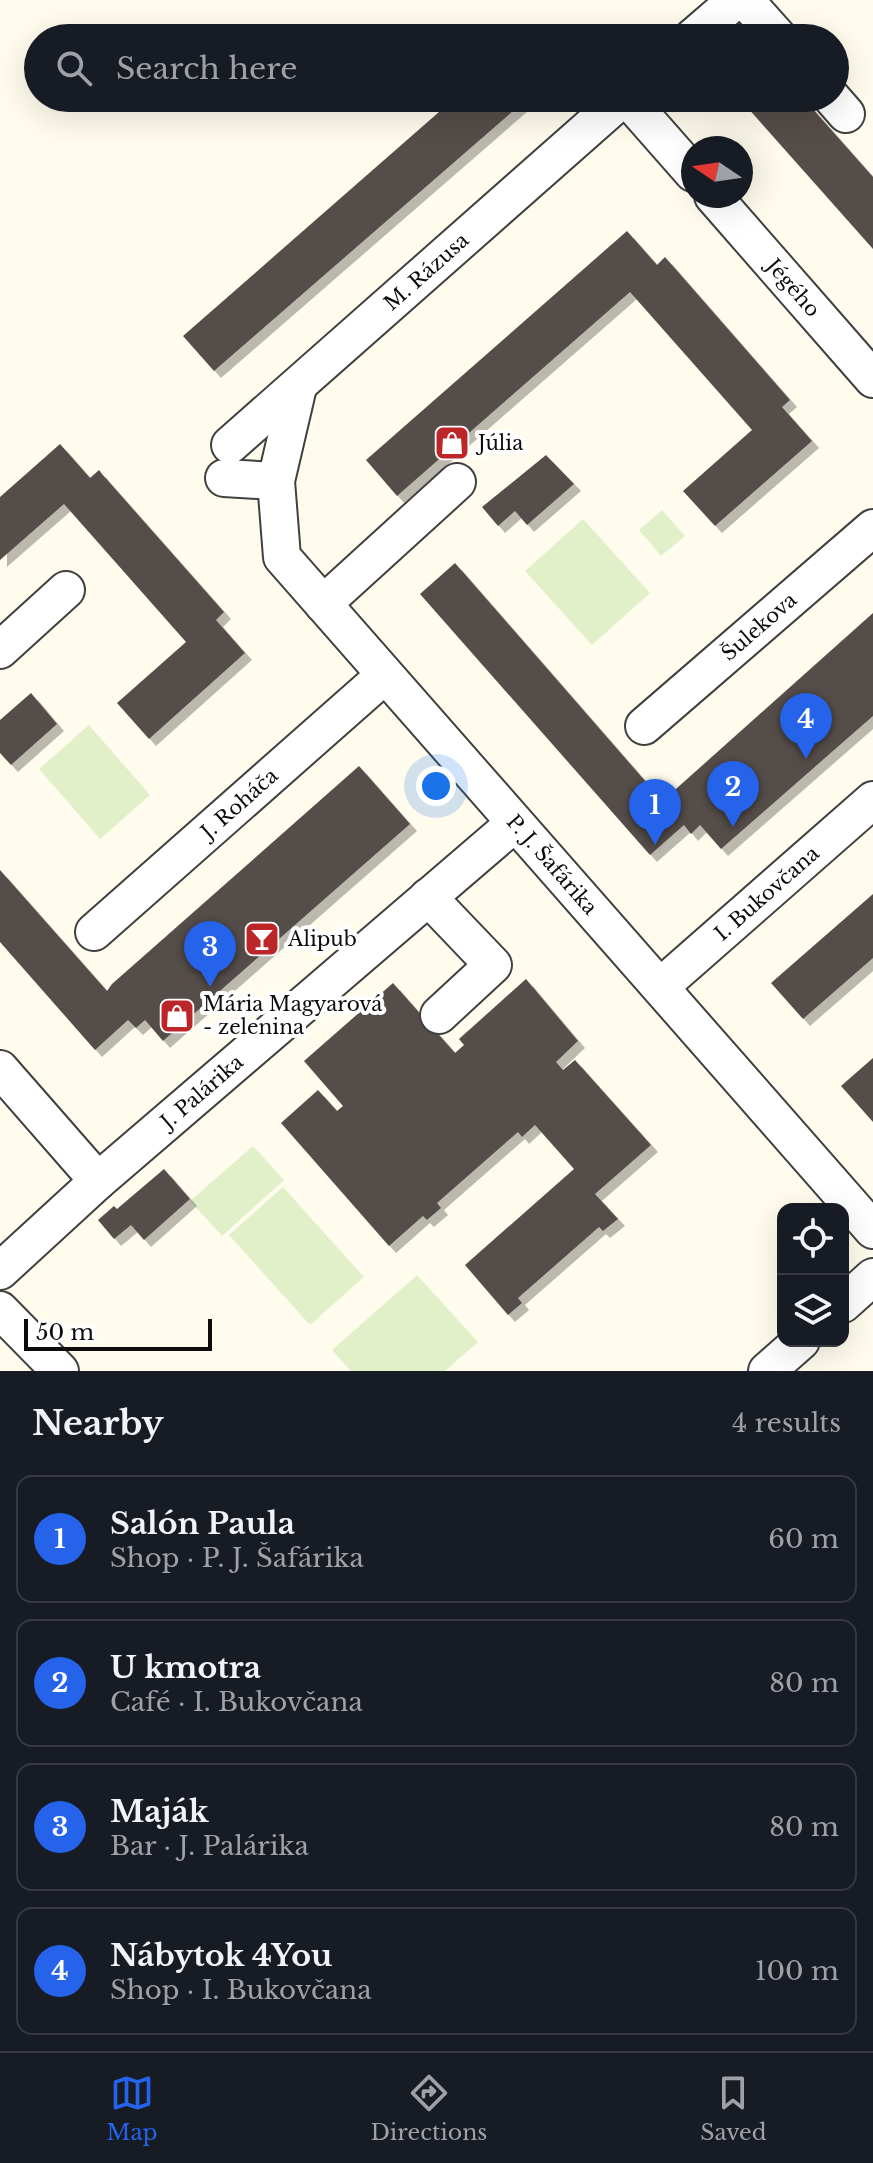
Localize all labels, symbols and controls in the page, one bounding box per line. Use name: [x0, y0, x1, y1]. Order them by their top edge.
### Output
search box: [24, 24, 849, 112]
icon: search: [52, 46, 96, 90]
text: Search here: [116, 50, 297, 87]
north arrow: [681, 136, 753, 208]
street label: M. Rázusa: [379, 227, 474, 315]
street label: Jégého: [760, 252, 825, 322]
shop icon: Júlia: [433, 424, 471, 462]
place label: Júlia: [475, 431, 524, 455]
street label: Šulekova: [716, 587, 802, 666]
pin: 4: [780, 693, 832, 759]
pin: 2: [707, 761, 759, 827]
street label: J. Roháča: [194, 763, 283, 846]
your location: [416, 766, 456, 806]
pin: 1: [629, 779, 681, 845]
street label: P. J. Šafárika: [502, 810, 603, 920]
street label: I. Bukovčana: [710, 841, 824, 945]
bar icon: Alipub: [243, 920, 281, 958]
pin: 3: [184, 921, 236, 987]
place label: Alipub: [287, 927, 357, 951]
place label: Mária Magyarová - zelenina: [203, 992, 383, 1039]
shop icon: Mária Magyarová - zelenina: [158, 997, 196, 1035]
street label: J. Palárika: [154, 1049, 249, 1136]
map controls: [777, 1203, 849, 1347]
button: locate: [777, 1203, 849, 1275]
button: layers: [777, 1275, 849, 1347]
scale bar: [24, 1315, 212, 1351]
text: 50 m: [36, 1319, 94, 1346]
text: Nearby: [32, 1402, 164, 1444]
text: 4 results: [732, 1407, 841, 1439]
text: Salón Paula: [110, 1505, 295, 1542]
text: 1: [54, 1523, 66, 1555]
text: 60 m: [768, 1523, 839, 1555]
text: Shop · P. J. Šafárika: [110, 1542, 364, 1574]
text: U kmotra: [110, 1649, 261, 1686]
text: 2: [52, 1667, 68, 1699]
text: 80 m: [769, 1667, 839, 1699]
text: Café · I. Bukovčana: [110, 1686, 363, 1718]
text: Maják: [110, 1793, 209, 1830]
text: 3: [52, 1811, 68, 1843]
text: 80 m: [769, 1811, 839, 1843]
text: Bar · J. Palárika: [110, 1830, 309, 1862]
text: Nábytok 4You: [110, 1937, 332, 1974]
text: 4: [51, 1955, 69, 1987]
text: 100 m: [755, 1955, 839, 1987]
text: Shop · I. Bukovčana: [110, 1974, 372, 2006]
tab: Map: [106, 2071, 158, 2146]
tab: Directions: [370, 2071, 487, 2146]
tab: Saved: [700, 2071, 767, 2146]

